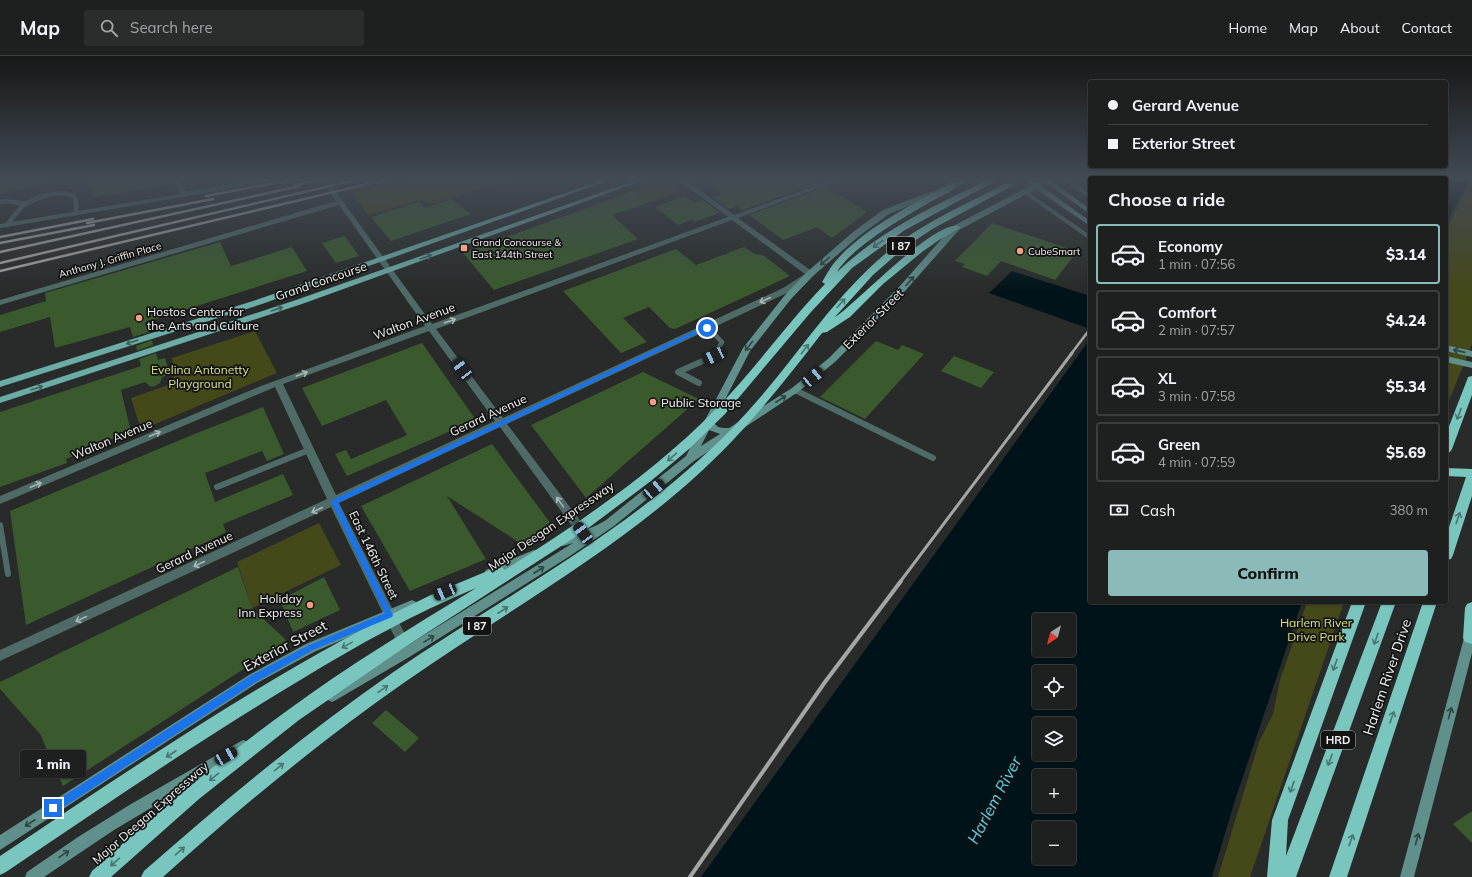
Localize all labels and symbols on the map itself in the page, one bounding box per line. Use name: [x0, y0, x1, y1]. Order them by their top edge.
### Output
place label: Grand Concourse & East 144th Street: [472, 236, 561, 261]
road number: I 87: [887, 237, 915, 255]
street label: Anthony J. Griffin Place: [57, 239, 163, 281]
one-way arrow: [872, 240, 883, 248]
marker: Grand Concourse & East 144th Street: [459, 243, 469, 253]
place label: CubeSmart: [1028, 245, 1081, 258]
marker: CubeSmart: [1015, 246, 1025, 256]
one-way arrow: [420, 253, 433, 260]
one-way arrow: [820, 256, 831, 265]
street label: Grand Concourse: [273, 258, 369, 304]
one-way arrow: [905, 276, 914, 286]
street label: Exterior Street: [840, 286, 906, 352]
one-way arrow: [759, 297, 771, 304]
one-way arrow: [836, 297, 845, 308]
street label: Walton Avenue: [371, 299, 457, 343]
place label: Hostos Center for the Arts and Culture: [147, 304, 259, 333]
one-way arrow: [271, 305, 283, 313]
marker: Hostos Center for the Arts and Culture: [134, 313, 144, 323]
one-way arrow: [444, 317, 457, 324]
route start: [698, 319, 716, 337]
one-way arrow: [126, 339, 138, 347]
one-way arrow: [744, 341, 753, 352]
one-way arrow: [800, 343, 809, 354]
car: [701, 345, 727, 367]
one-way arrow: [1453, 347, 1466, 355]
car: [450, 356, 474, 382]
park label: Evelina Antonetty Playground: [151, 362, 250, 391]
car: [800, 365, 826, 389]
one-way arrow: [295, 370, 307, 378]
one-way arrow: [30, 384, 43, 391]
street label: Gerard Avenue: [447, 391, 529, 439]
place label: Public Storage: [661, 395, 741, 410]
one-way arrow: [775, 395, 786, 403]
marker: Public Storage: [648, 397, 658, 407]
one-way arrow: [1455, 408, 1462, 421]
street label: Walton Avenue: [70, 415, 154, 463]
one-way arrow: [149, 430, 161, 437]
one-way arrow: [667, 453, 677, 462]
car: [641, 477, 667, 501]
street label: Major Deegan Expressway: [485, 478, 617, 574]
one-way arrow: [29, 481, 41, 488]
one-way arrow: [556, 497, 564, 508]
one-way arrow: [312, 507, 324, 514]
street label: East 146th Street: [346, 508, 402, 602]
one-way arrow: [1455, 512, 1463, 524]
car: [571, 520, 595, 546]
street label: Gerard Avenue: [153, 528, 235, 576]
one-way arrow: [194, 561, 206, 568]
one-way arrow: [533, 566, 544, 574]
car: [432, 582, 458, 602]
place label: Holiday Inn Express: [238, 591, 303, 620]
marker: Holiday Inn Express: [305, 600, 315, 610]
one-way arrow: [497, 605, 509, 613]
north arrow: [1032, 613, 1076, 657]
park label: Harlem River Drive Park: [1280, 615, 1353, 644]
one-way arrow: [76, 616, 88, 623]
street label: Exterior Street: [240, 616, 330, 676]
road number: I 87: [463, 617, 491, 635]
street label: Harlem River Drive: [1359, 617, 1415, 737]
one-way arrow: [1371, 632, 1379, 644]
one-way arrow: [423, 634, 435, 642]
one-way arrow: [341, 642, 353, 649]
one-way arrow: [1331, 658, 1339, 670]
one-way arrow: [377, 685, 388, 693]
one-way arrow: [1447, 707, 1454, 720]
one-way arrow: [1389, 710, 1396, 723]
road number: HRD: [1321, 731, 1355, 749]
car: [213, 745, 239, 767]
one-way arrow: [165, 749, 176, 758]
callout: 1 min: [20, 750, 86, 778]
water label: Harlem River: [963, 752, 1026, 847]
one-way arrow: [1326, 754, 1334, 766]
street label: Major Deegan Expressway: [89, 758, 211, 867]
one-way arrow: [273, 763, 284, 772]
one-way arrow: [208, 773, 219, 782]
one-way arrow: [1287, 781, 1295, 793]
route end: [44, 799, 62, 817]
one-way arrow: [24, 820, 36, 828]
one-way arrow: [1414, 833, 1421, 846]
one-way arrow: [1347, 834, 1355, 846]
one-way arrow: [174, 847, 184, 856]
one-way arrow: [58, 850, 69, 858]
one-way arrow: [110, 857, 120, 866]

